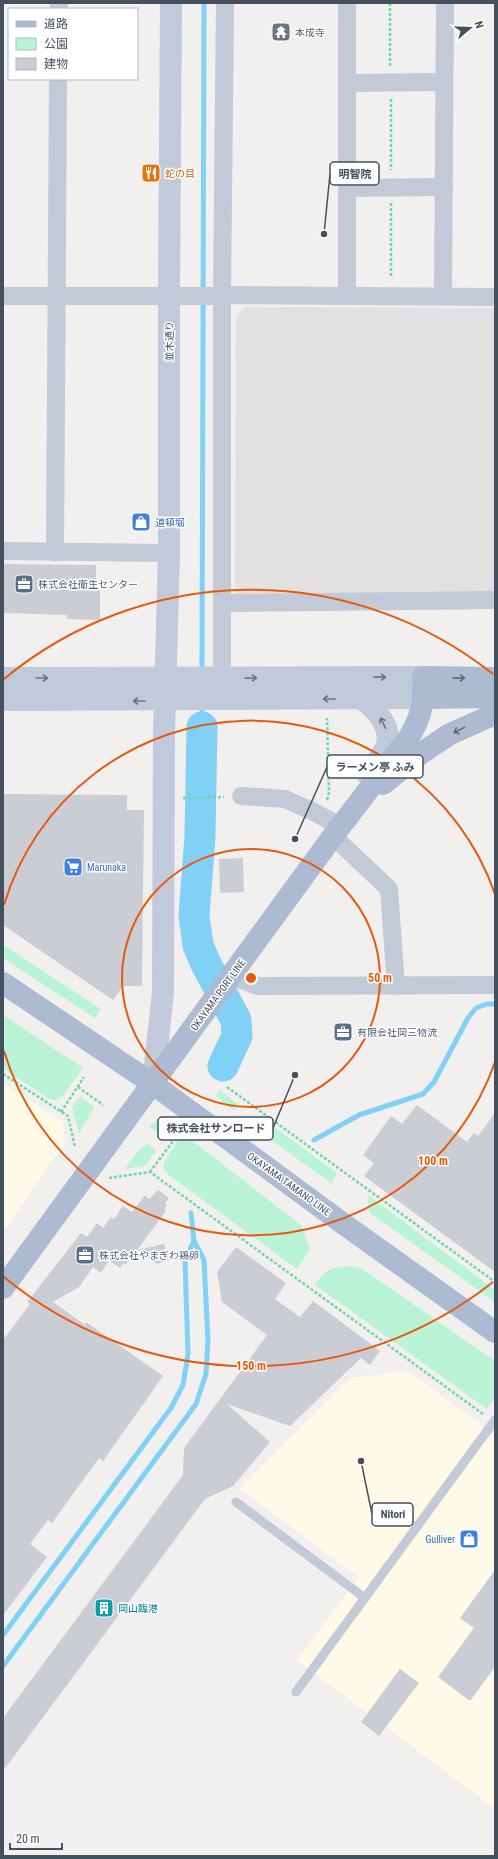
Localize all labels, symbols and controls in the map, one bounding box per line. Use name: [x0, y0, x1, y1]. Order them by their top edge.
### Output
legend: [8, 8, 138, 80]
north arrow: [450, 8, 490, 48]
text: 道路: [44, 17, 68, 31]
text: N: [472, 20, 486, 30]
temple icon: 本成寺: [270, 21, 292, 43]
place label: 本成寺: [295, 27, 325, 38]
text: 公園: [44, 37, 68, 51]
text: 建物: [44, 57, 68, 71]
restaurant icon: 蛇の目: [140, 162, 162, 184]
callout: 明智院: [330, 162, 379, 185]
place label: 蛇の目: [165, 168, 195, 179]
text: 明智院: [339, 168, 372, 181]
street label: 並木通り: [164, 321, 175, 361]
shop icon: 道頓堀: [130, 511, 152, 533]
place label: 道頓堀: [155, 517, 185, 528]
office icon: 株式会社衛生センター: [13, 573, 35, 595]
place label: 株式会社衛生センター: [38, 579, 138, 590]
one-way arrow: [373, 673, 386, 681]
one-way arrow: [35, 674, 48, 682]
one-way arrow: [244, 674, 257, 682]
one-way arrow: [452, 674, 465, 682]
one-way arrow: [323, 695, 336, 703]
one-way arrow: [133, 697, 146, 704]
one-way arrow: [379, 718, 386, 730]
one-way arrow: [454, 727, 466, 734]
callout: ラーメン亭 ふみ: [327, 755, 423, 778]
text: ラーメン亭 ふみ: [335, 761, 415, 774]
supermarket icon: Marunaka: [62, 856, 84, 878]
place label: Marunaka: [87, 862, 126, 873]
street label: OKAYAMA PORT LINE: [189, 957, 248, 1033]
centre of rings: [244, 971, 258, 985]
text: 50 m: [368, 971, 392, 985]
office icon: 有限会社岡三物流: [332, 1021, 354, 1043]
place label: 有限会社岡三物流: [357, 1027, 437, 1038]
callout: 株式会社サンロード: [158, 1117, 273, 1140]
text: 株式会社サンロード: [167, 1122, 266, 1135]
street label: OKAYAMA TAMANO LINE: [245, 1150, 333, 1218]
text: 100 m: [418, 1154, 448, 1168]
office icon: 株式会社やまぎわ鶏卵: [74, 1244, 96, 1266]
place label: 株式会社やまぎわ鶏卵: [99, 1250, 199, 1261]
text: 150 m: [236, 1359, 266, 1373]
callout: Nitori: [372, 1503, 413, 1526]
text: Nitori: [381, 1508, 406, 1521]
shop icon: Gulliver: [458, 1528, 480, 1550]
place label: Gulliver: [425, 1534, 455, 1545]
building icon: 岡山臨港: [93, 1597, 115, 1619]
place label: 岡山臨港: [118, 1603, 158, 1614]
scale bar: [10, 1825, 62, 1851]
text: 20 m: [16, 1832, 40, 1846]

